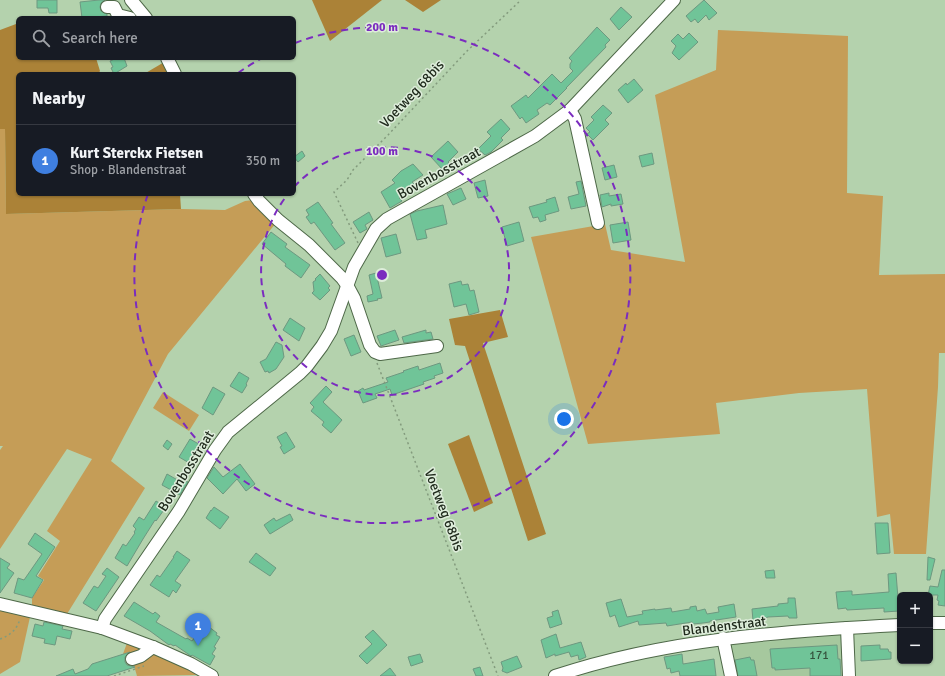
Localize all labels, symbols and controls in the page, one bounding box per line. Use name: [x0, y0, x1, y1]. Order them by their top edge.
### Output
search box: [16, 16, 296, 60]
text: 200 m: [366, 20, 398, 35]
icon: search: [30, 27, 52, 49]
text: Search here: [62, 29, 138, 47]
street label: Voetweg 68bis: [376, 57, 448, 131]
text: Nearby: [32, 88, 85, 109]
street label: Bovenbosstraat: [395, 143, 484, 203]
text: Kurt Sterckx Fietsen: [70, 144, 203, 162]
text: 100 m: [366, 144, 398, 159]
text: 1: [41, 153, 49, 169]
text: 350 m: [246, 153, 280, 169]
text: Shop · Blandenstraat: [70, 162, 186, 178]
centre of rings: [375, 268, 389, 282]
your location: [554, 409, 574, 429]
street label: Bovenbosstraat: [154, 427, 218, 515]
street label: Voetweg 68bis: [421, 467, 467, 553]
map controls: [897, 592, 933, 664]
button: +: [897, 592, 933, 628]
street label: Blandenstraat: [681, 612, 767, 640]
pin: 1: [185, 613, 211, 646]
button: −: [897, 628, 933, 664]
house number: 171: [809, 648, 829, 663]

